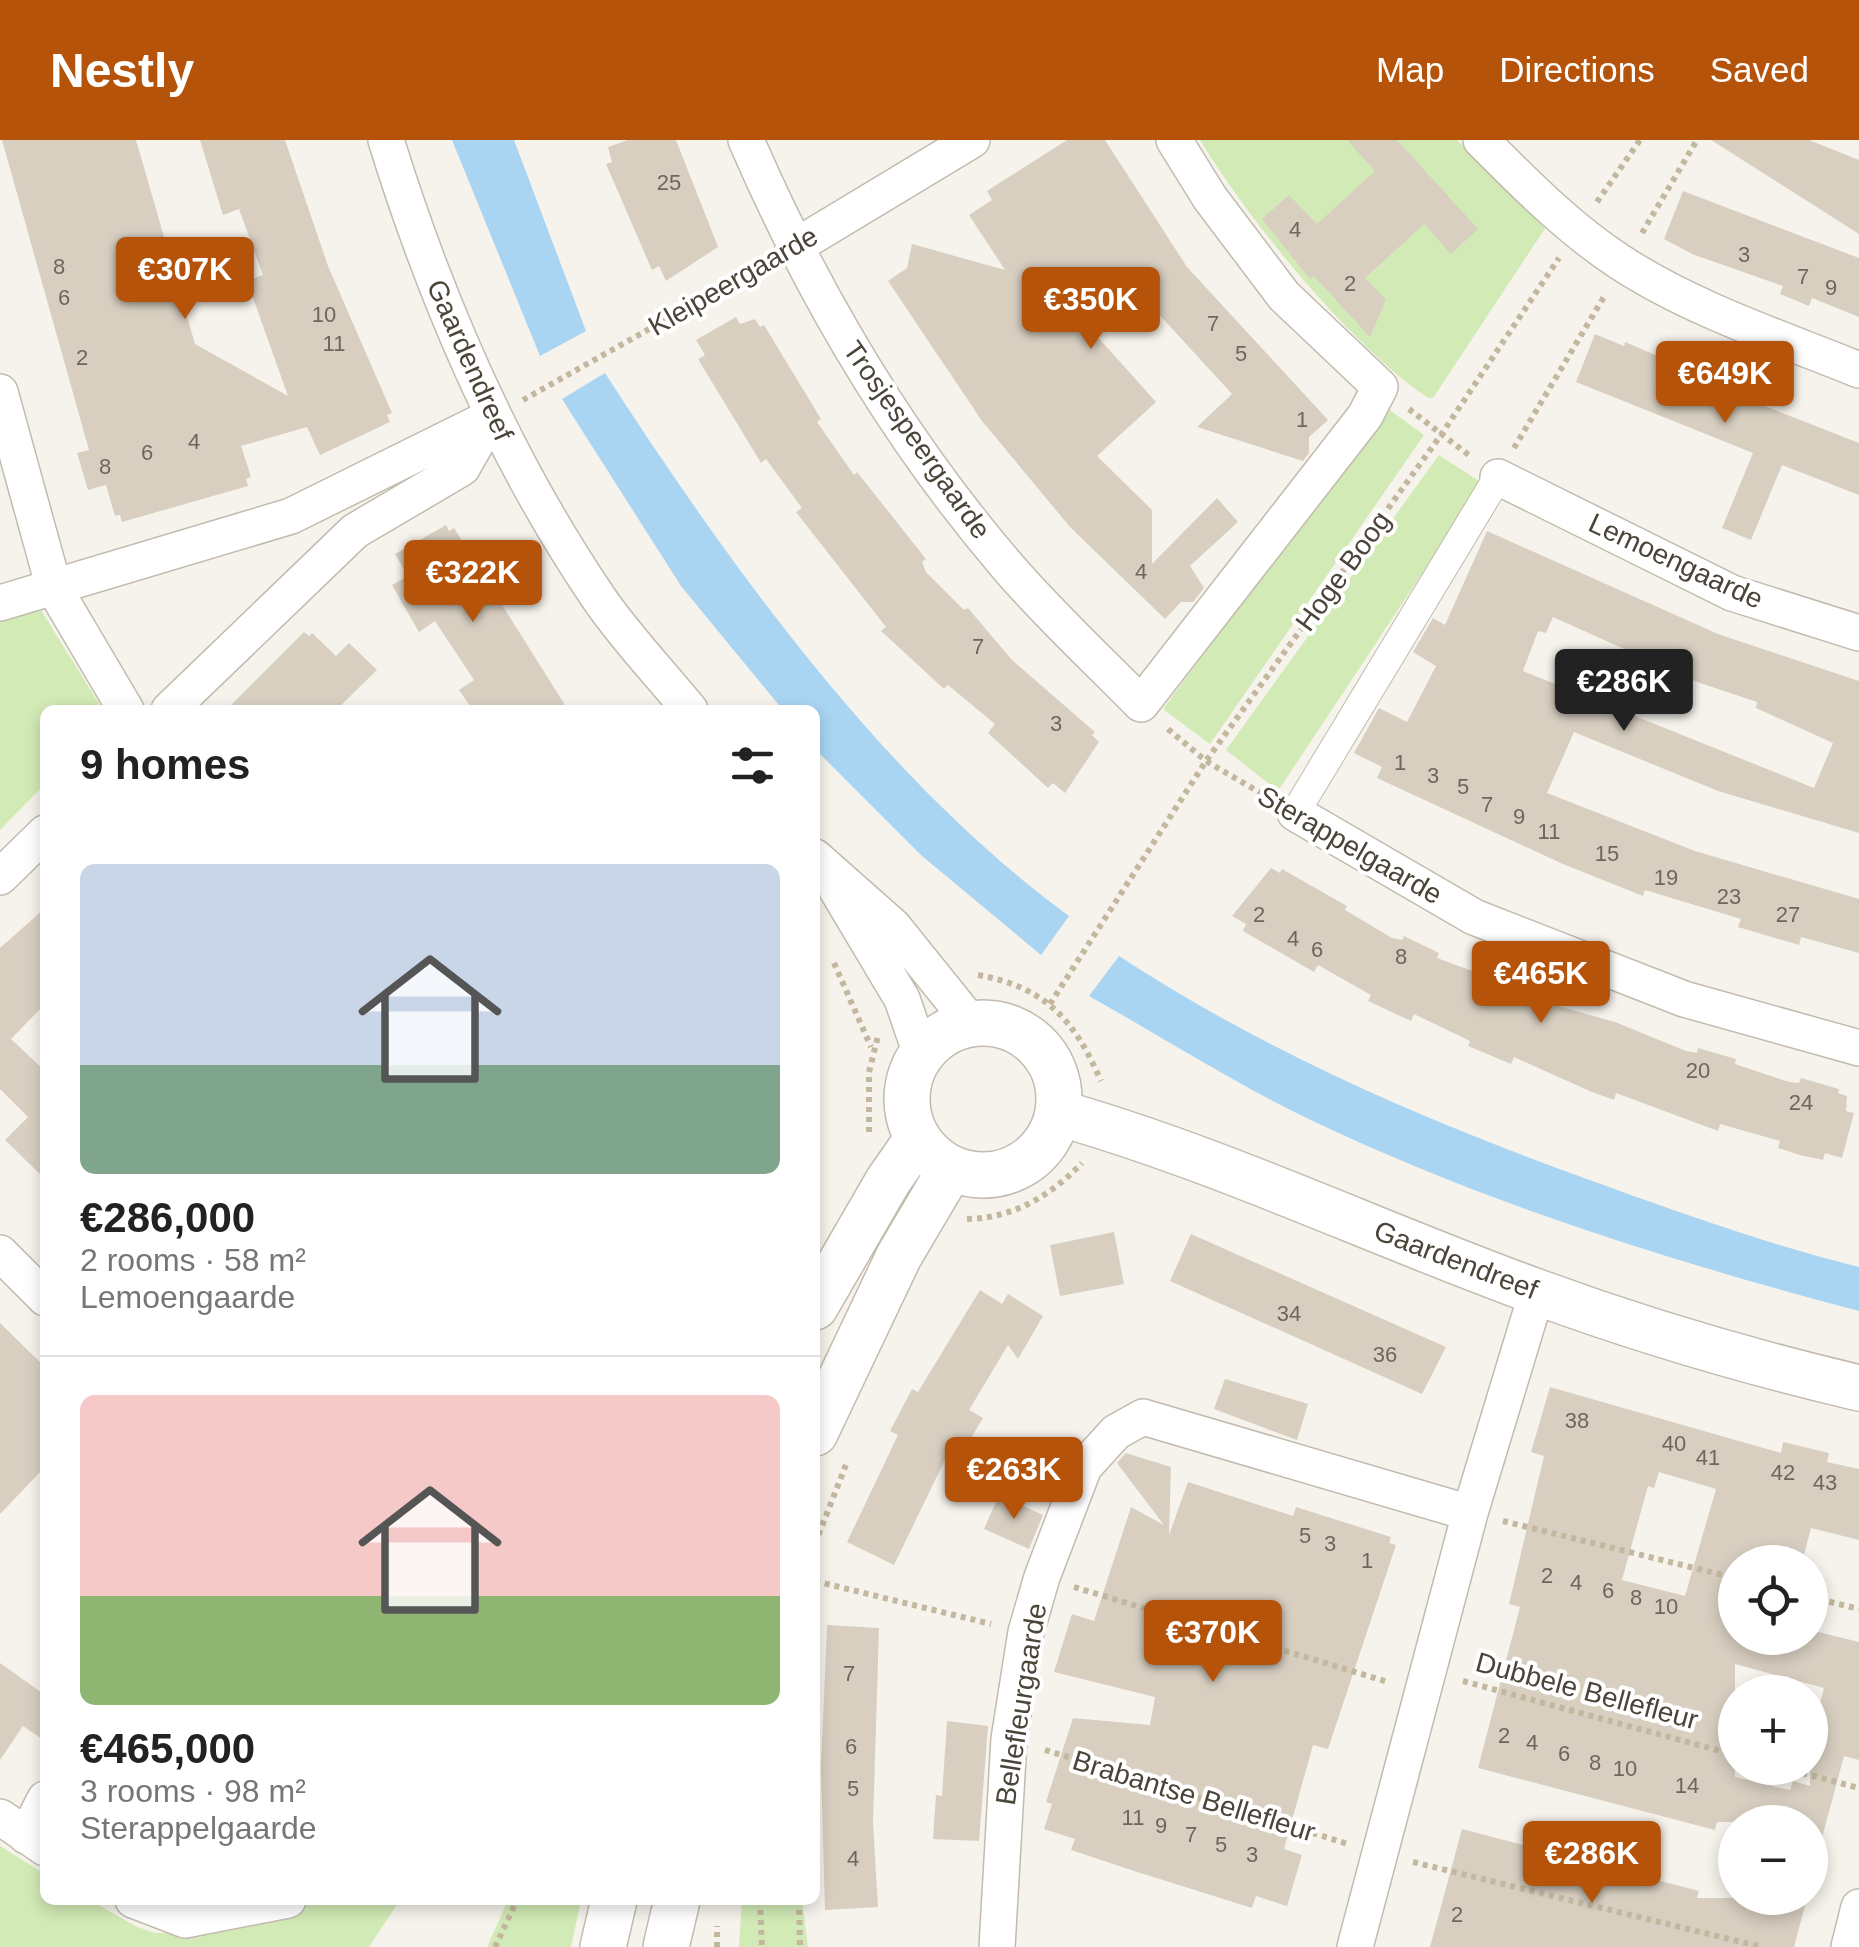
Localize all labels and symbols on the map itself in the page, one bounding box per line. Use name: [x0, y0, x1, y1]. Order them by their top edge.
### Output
house number: 25: [657, 170, 681, 195]
house number: 4: [1289, 217, 1301, 242]
street label: Kleipeergaarde: [643, 220, 823, 342]
pin: €307K: [115, 237, 255, 322]
house number: 3: [1738, 242, 1750, 267]
house number: 8: [53, 254, 65, 279]
house number: 7: [1797, 264, 1809, 289]
pin: €350K: [1021, 267, 1161, 352]
house number: 2: [1344, 271, 1356, 296]
street label: Gaardendreef: [421, 275, 519, 445]
house number: 9: [1825, 275, 1837, 300]
house number: 6: [58, 285, 70, 310]
house number: 10: [312, 302, 336, 327]
house number: 7: [1207, 311, 1219, 336]
house number: 11: [323, 331, 345, 356]
street label: Trosjespeergaarde: [837, 335, 997, 545]
house number: 5: [1235, 341, 1247, 366]
pin: €649K: [1655, 341, 1795, 426]
house number: 2: [76, 345, 88, 370]
house number: 1: [1296, 407, 1308, 432]
house number: 4: [188, 429, 200, 454]
house number: 6: [141, 440, 153, 465]
house number: 8: [99, 454, 111, 479]
street label: Hoge Boog: [1289, 505, 1397, 637]
street label: Lemoengaarde: [1584, 507, 1768, 615]
pin: €322K: [403, 540, 543, 625]
house number: 4: [1135, 559, 1147, 584]
house number: 7: [972, 634, 984, 659]
pin: €286K: [1554, 649, 1694, 734]
house number: 3: [1050, 711, 1062, 736]
house number: 1: [1394, 750, 1406, 775]
house number: 3: [1427, 763, 1439, 788]
house number: 5: [1457, 774, 1469, 799]
street label: Sterappelgaarde: [1253, 780, 1447, 910]
house number: 7: [1481, 792, 1493, 817]
house number: 9: [1513, 804, 1525, 829]
house number: 11: [1538, 819, 1560, 844]
house number: 15: [1595, 841, 1619, 866]
house number: 19: [1654, 865, 1678, 890]
house number: 23: [1717, 884, 1741, 909]
house number: 2: [1253, 902, 1265, 927]
house number: 27: [1776, 902, 1800, 927]
house number: 4: [1287, 926, 1299, 951]
house number: 6: [1311, 937, 1323, 962]
pin: €465K: [1471, 941, 1611, 1026]
house number: 8: [1395, 944, 1407, 969]
house number: 20: [1686, 1058, 1710, 1083]
house number: 24: [1789, 1090, 1813, 1115]
street label: Gaardendreef: [1370, 1215, 1542, 1306]
house number: 34: [1277, 1301, 1301, 1326]
house number: 36: [1373, 1342, 1397, 1367]
house number: 38: [1565, 1408, 1589, 1433]
house number: 40: [1662, 1431, 1686, 1456]
pin: €263K: [944, 1437, 1084, 1522]
house number: 41: [1696, 1445, 1720, 1470]
house number: 42: [1771, 1460, 1795, 1485]
house number: 43: [1813, 1470, 1837, 1495]
house number: 5: [1299, 1523, 1311, 1548]
house number: 3: [1324, 1531, 1336, 1556]
house number: 1: [1361, 1548, 1373, 1573]
house number: 2: [1541, 1563, 1553, 1588]
house number: 4: [1570, 1570, 1582, 1595]
house number: 6: [1602, 1578, 1614, 1603]
house number: 8: [1630, 1585, 1642, 1610]
house number: 10: [1654, 1594, 1678, 1619]
pin: €370K: [1143, 1600, 1283, 1685]
street label: Bellefleurgaarde: [990, 1601, 1052, 1807]
street label: Dubbele Bellefleur: [1472, 1646, 1702, 1736]
house number: 7: [843, 1661, 855, 1686]
house number: 2: [1498, 1723, 1510, 1748]
house number: 4: [1526, 1730, 1538, 1755]
house number: 6: [845, 1734, 857, 1759]
house number: 6: [1558, 1741, 1570, 1766]
street label: Brabantse Bellefleur: [1069, 1744, 1319, 1848]
house number: 8: [1589, 1750, 1601, 1775]
house number: 10: [1613, 1756, 1637, 1781]
house number: 14: [1675, 1773, 1699, 1798]
house number: 5: [847, 1776, 859, 1801]
house number: 11: [1122, 1805, 1144, 1830]
house number: 9: [1155, 1813, 1167, 1838]
pin: €286K: [1522, 1821, 1662, 1906]
house number: 7: [1185, 1822, 1197, 1847]
house number: 5: [1215, 1832, 1227, 1857]
house number: 3: [1246, 1842, 1258, 1867]
house number: 4: [847, 1846, 859, 1871]
house number: 2: [1451, 1902, 1463, 1927]

